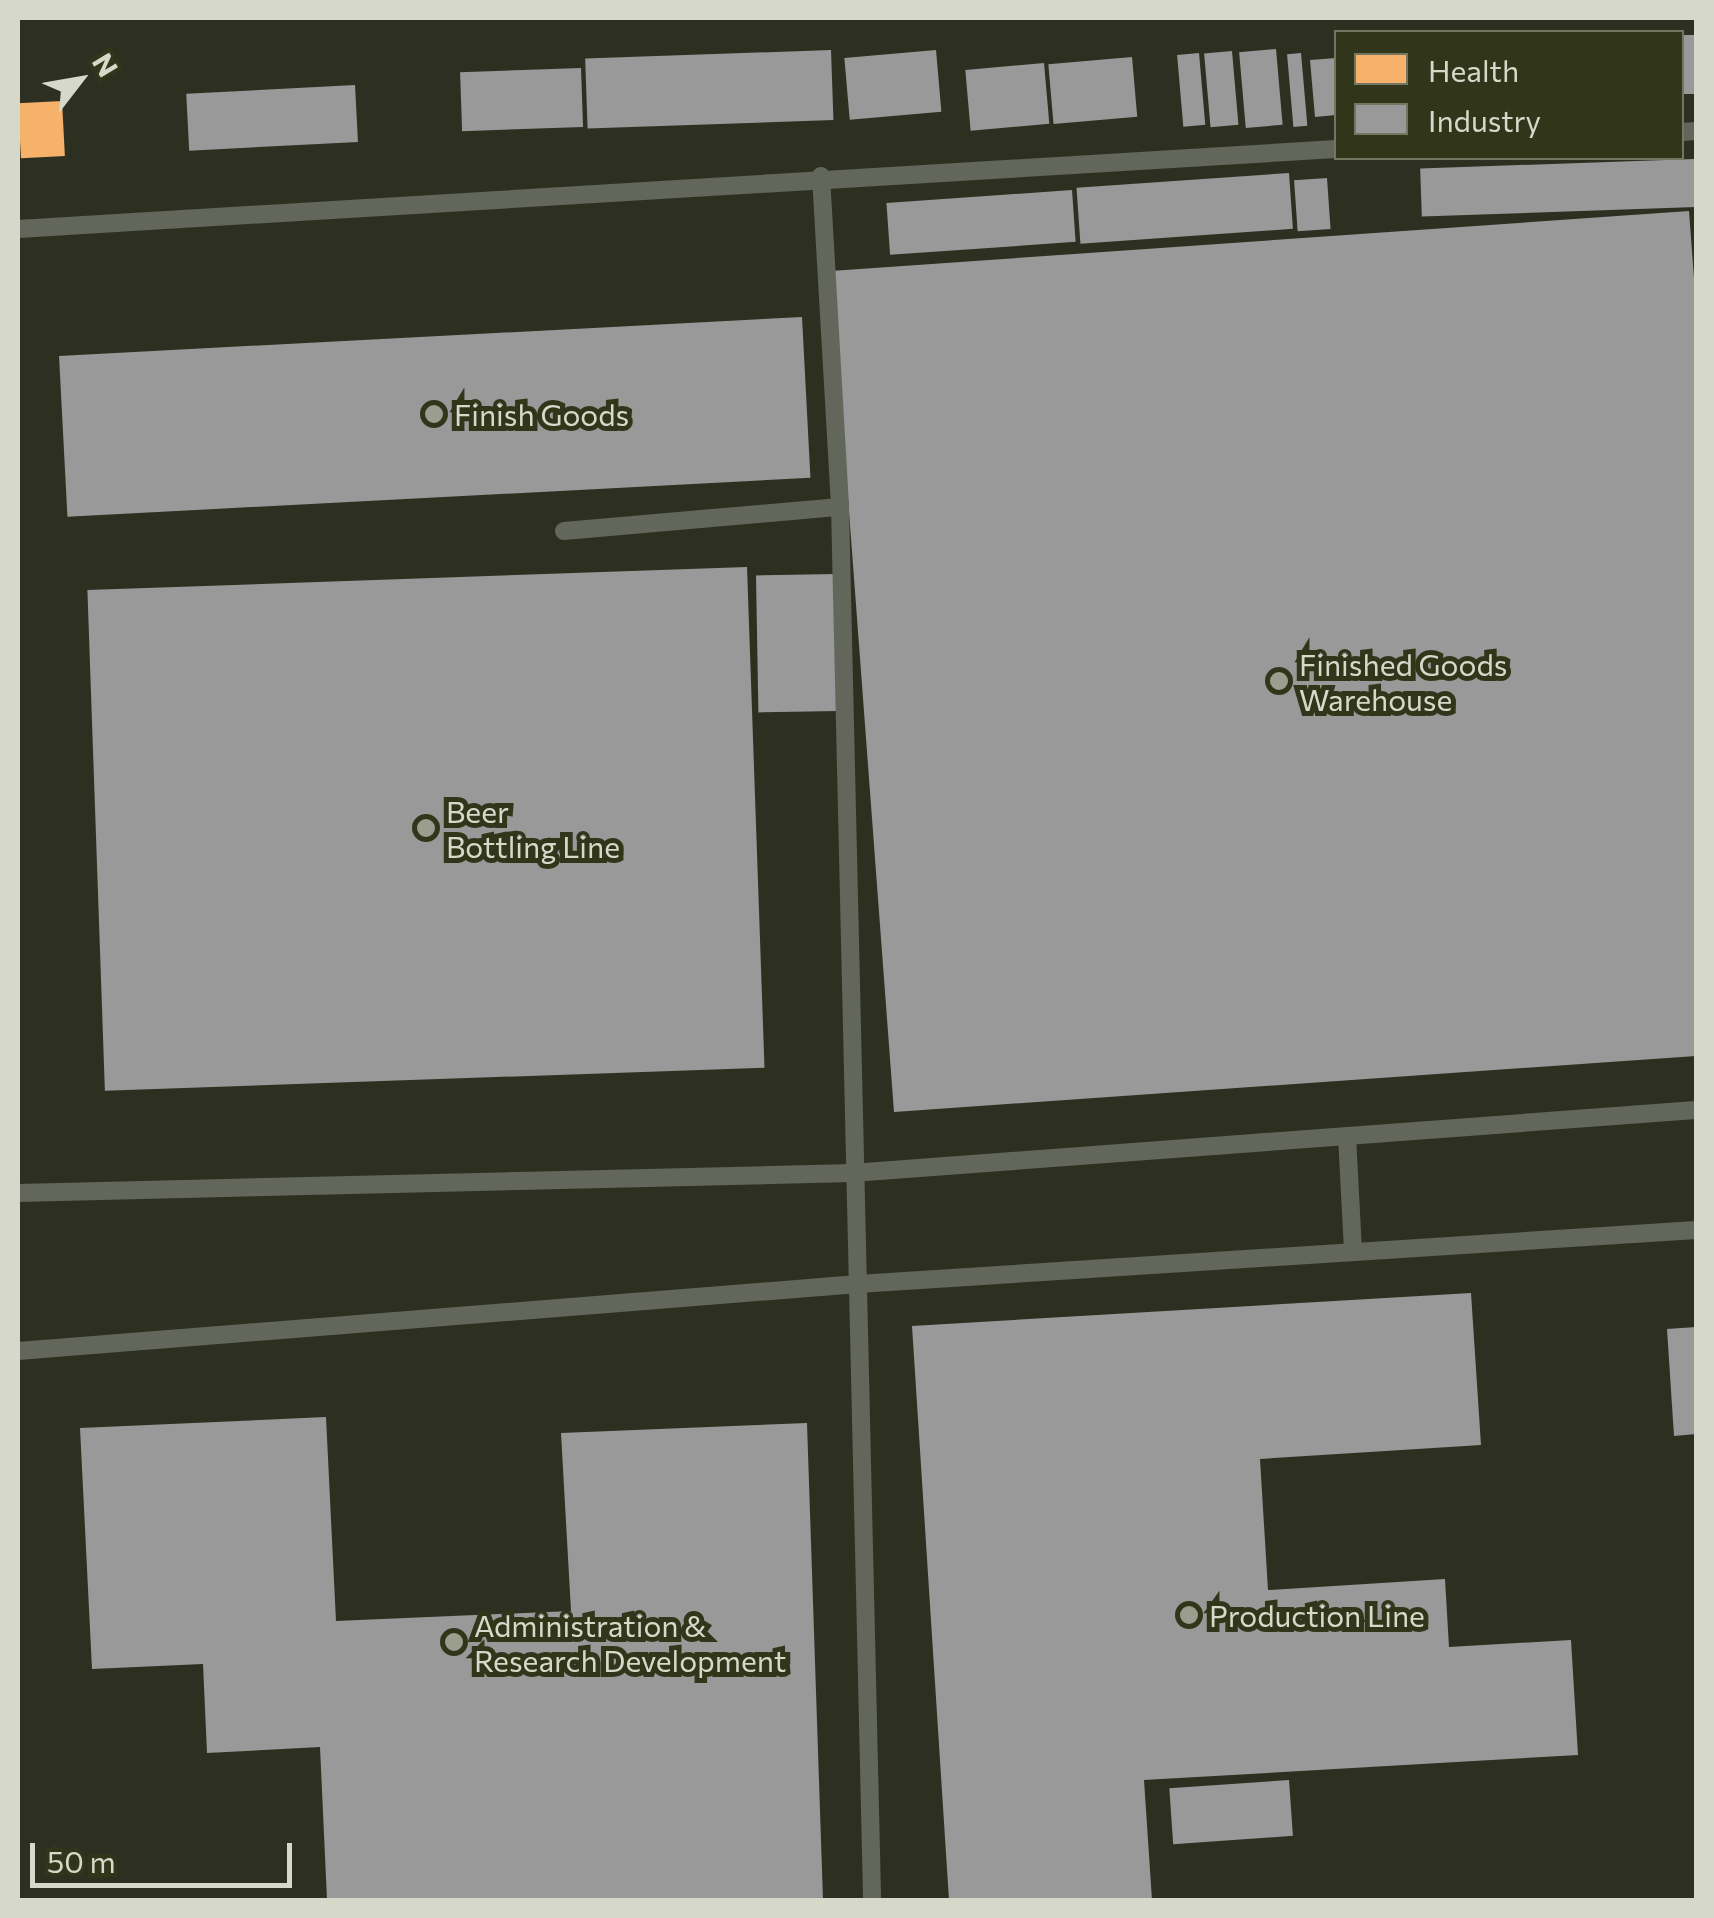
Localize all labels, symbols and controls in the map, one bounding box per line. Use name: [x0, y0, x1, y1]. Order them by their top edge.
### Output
north arrow: [30, 30, 130, 130]
legend: [1334, 30, 1684, 160]
text: N: [86, 47, 126, 82]
text: Health: [1428, 51, 1519, 88]
text: Industry: [1428, 101, 1541, 138]
place label: Finish Goods: [454, 396, 629, 432]
marker: Finish Goods: [423, 403, 445, 425]
place label: Finished Goods Warehouse: [1299, 646, 1507, 716]
marker: Finished Goods Warehouse: [1268, 670, 1290, 692]
place label: Beer Bottling Line: [446, 793, 620, 864]
marker: Beer Bottling Line: [415, 817, 437, 839]
place label: Production Line: [1209, 1597, 1425, 1633]
marker: Production Line: [1178, 1604, 1200, 1626]
place label: Administration & Research Development: [474, 1607, 786, 1678]
marker: Administration & Research Development: [443, 1631, 465, 1653]
scale bar: [35, 1823, 298, 1885]
text: 50 m: [47, 1842, 116, 1879]

